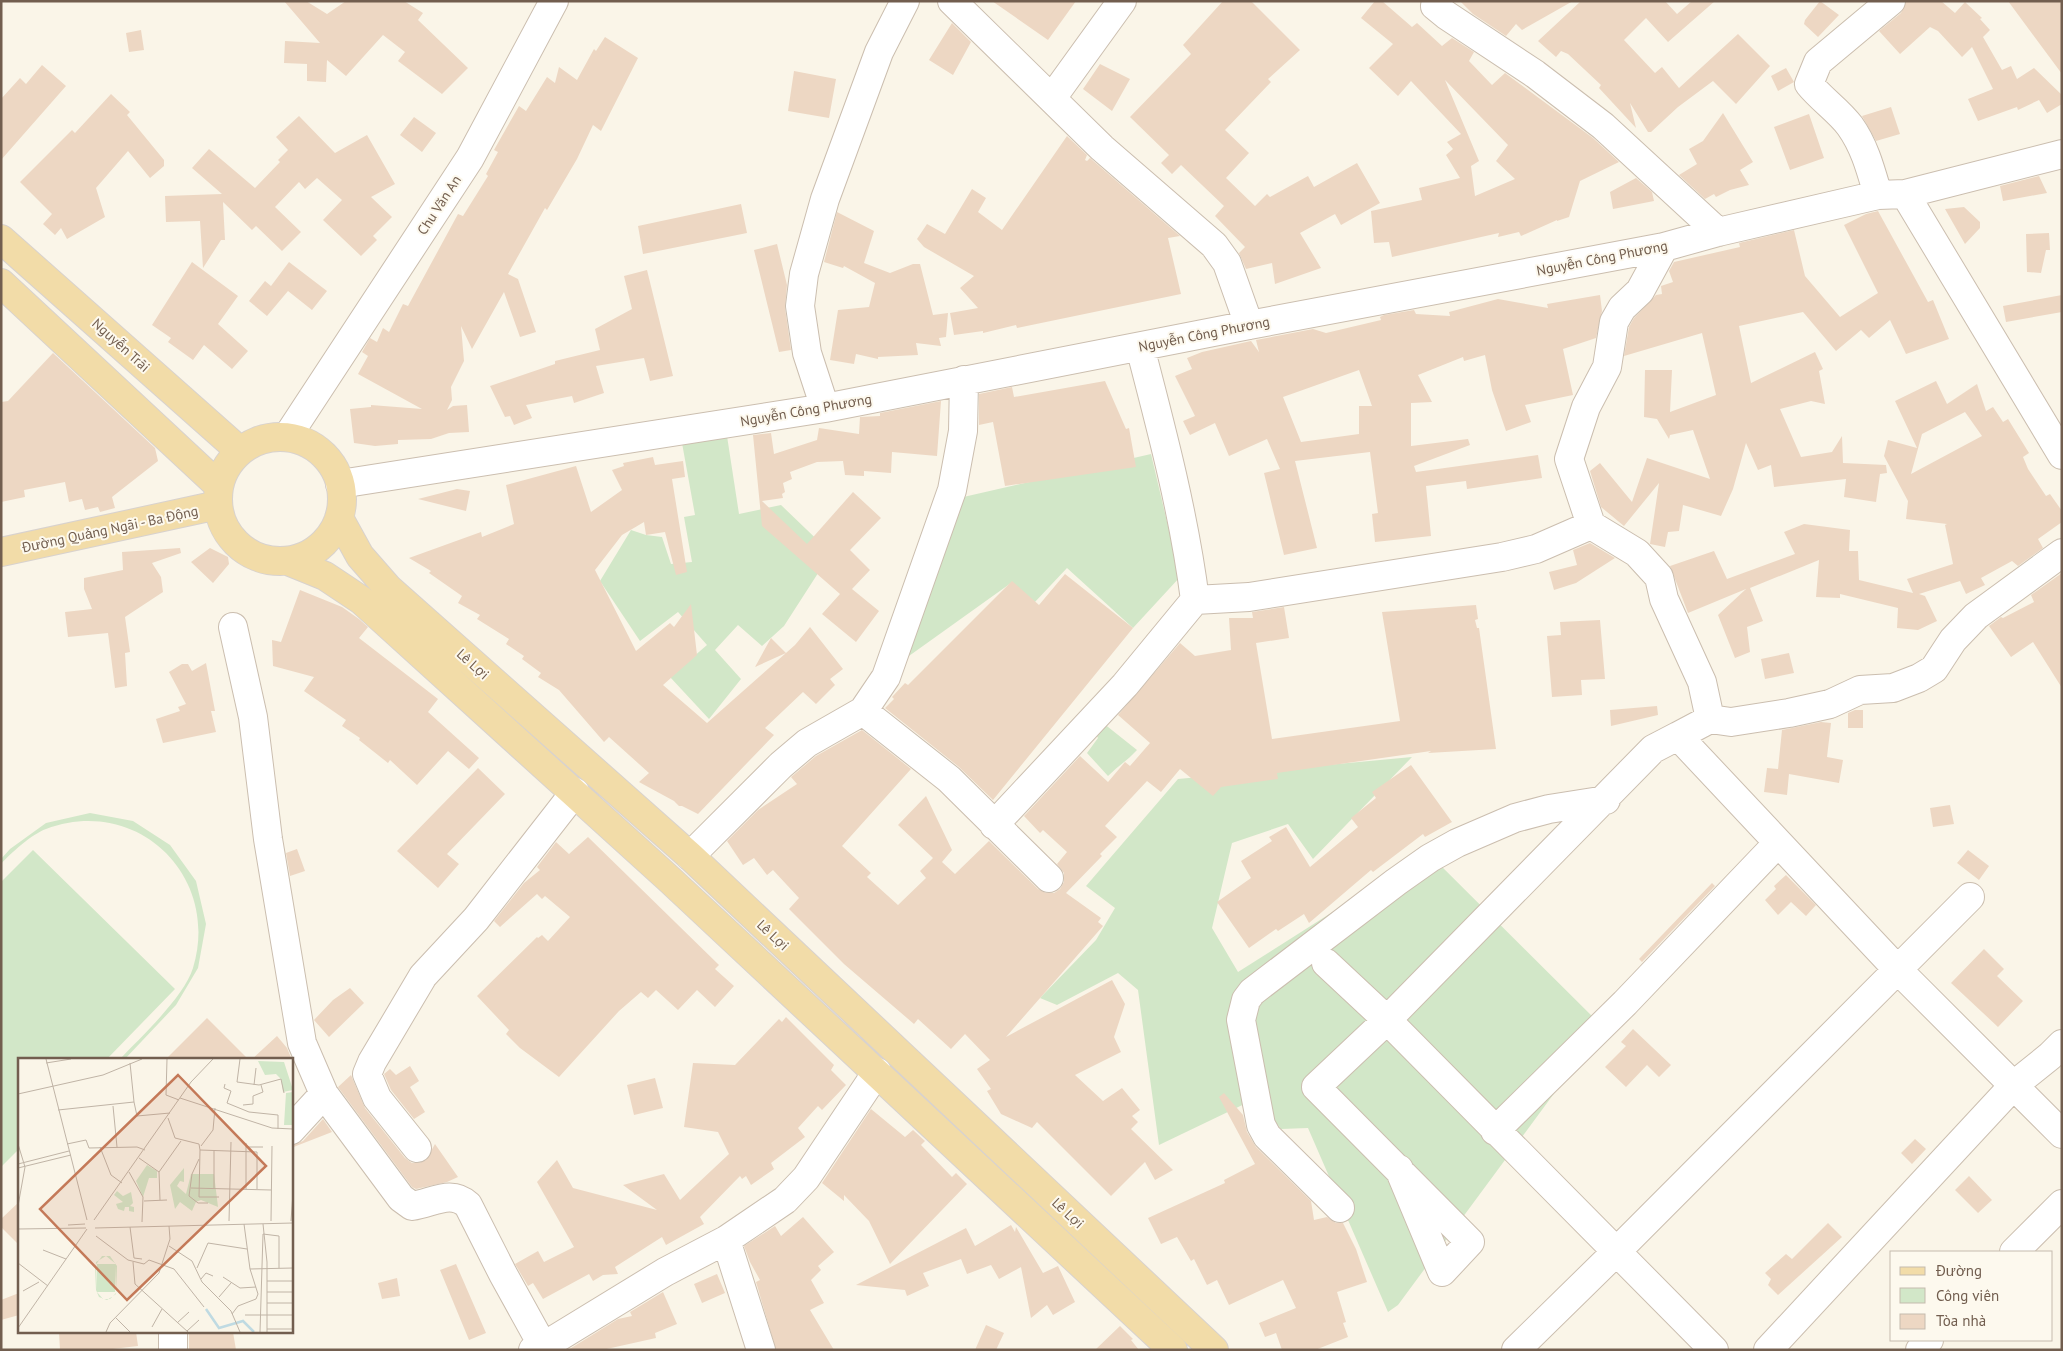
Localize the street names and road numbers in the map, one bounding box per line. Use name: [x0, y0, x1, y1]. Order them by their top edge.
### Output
street label: Chu Văn An: [413, 172, 465, 238]
street label: Nguyễn Công Phương: [1535, 236, 1669, 280]
street label: Nguyễn Công Phương: [1137, 312, 1271, 356]
street label: Nguyễn Trãi: [88, 314, 154, 376]
street label: Nguyễn Công Phương: [739, 390, 873, 430]
street label: Đường Quảng Ngãi - Ba Động: [19, 502, 200, 557]
street label: Lê Lợi: [453, 645, 493, 683]
street label: Lê Lợi: [753, 916, 793, 954]
street label: Lê Lợi: [1048, 1194, 1088, 1232]

